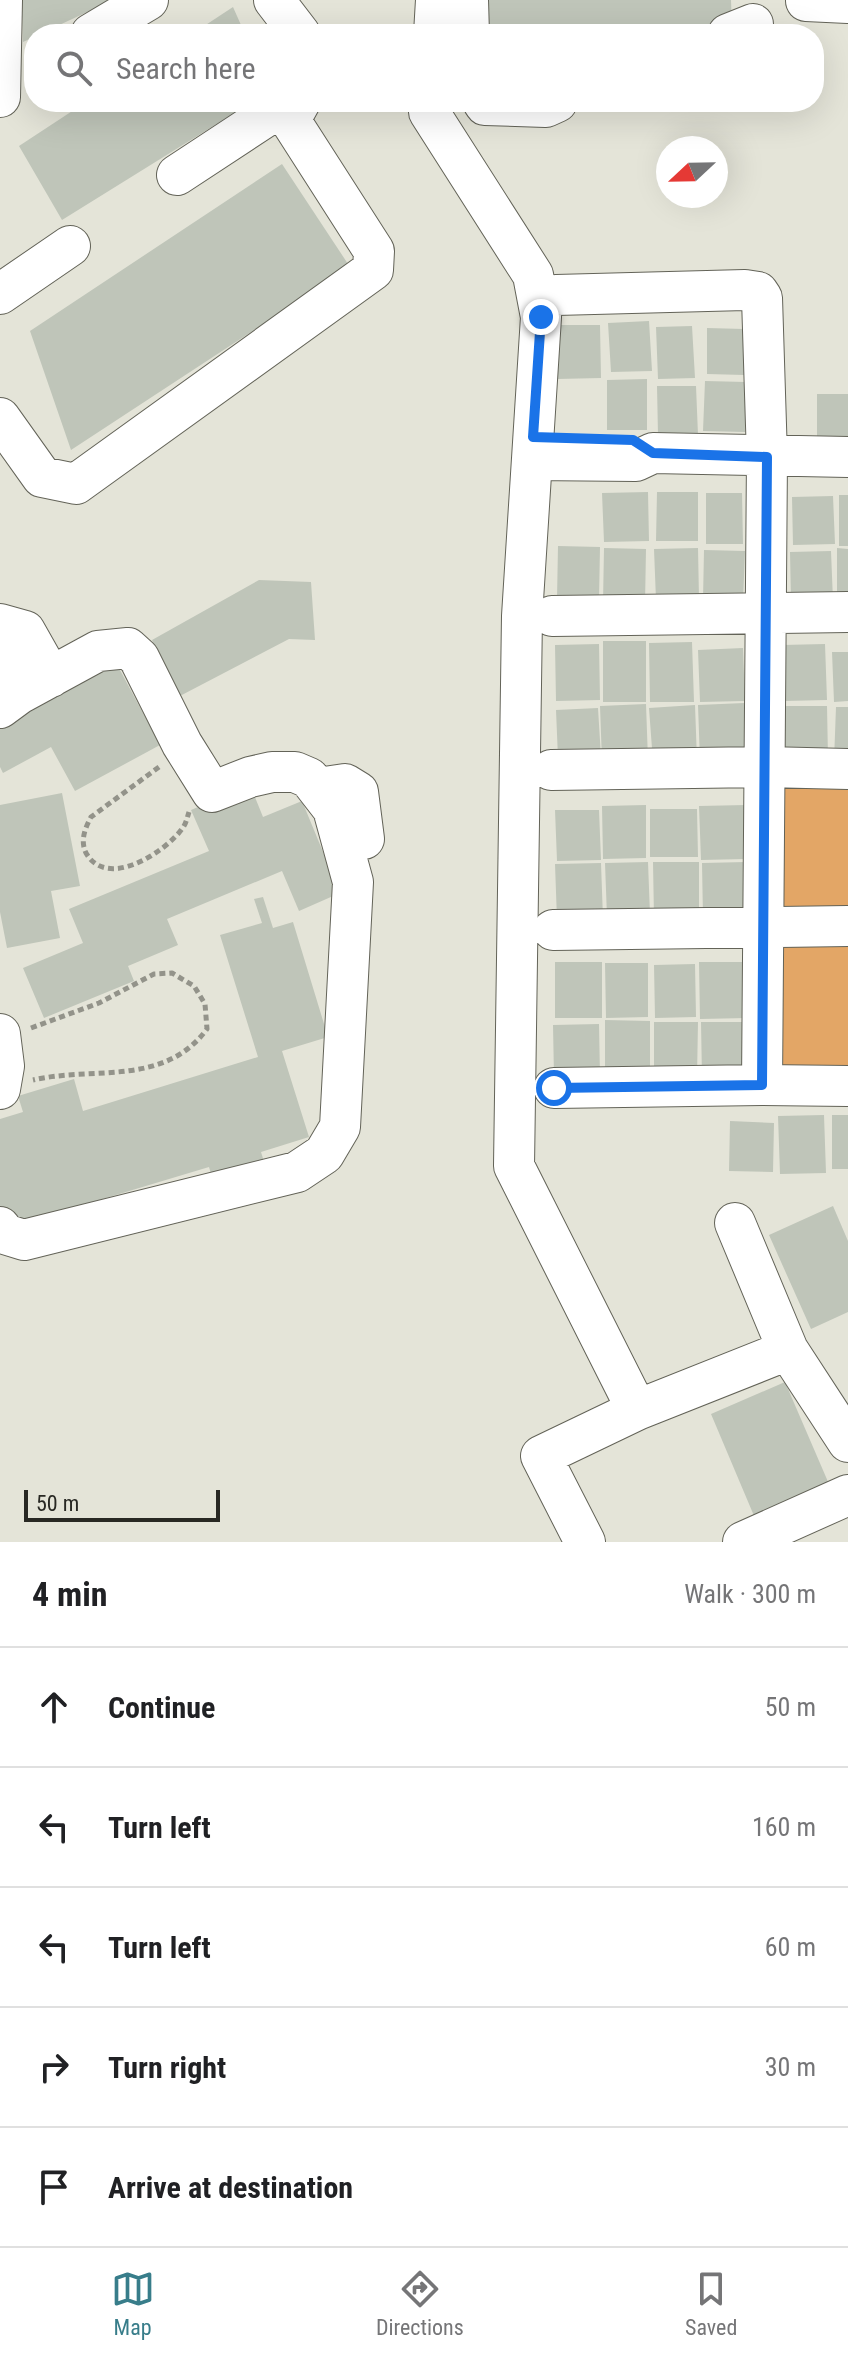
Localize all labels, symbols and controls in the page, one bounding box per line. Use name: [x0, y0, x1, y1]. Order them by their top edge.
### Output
search box: [24, 24, 824, 112]
icon: search: [52, 46, 96, 90]
text: Search here: [116, 51, 256, 86]
north arrow: [656, 136, 728, 208]
route end: [523, 299, 559, 335]
route start: [536, 1070, 572, 1106]
scale bar: [24, 1486, 220, 1522]
text: 50 m: [36, 1491, 79, 1516]
text: 4 min: [32, 1574, 108, 1614]
text: Walk · 300 m: [684, 1579, 816, 1609]
icon: ahead: [32, 1685, 76, 1729]
text: Continue: [108, 1690, 215, 1725]
text: 50 m: [765, 1692, 816, 1722]
icon: left: [32, 1805, 76, 1849]
text: Turn left: [108, 1810, 211, 1845]
text: 160 m: [752, 1812, 816, 1842]
icon: left: [32, 1925, 76, 1969]
text: Turn left: [108, 1930, 211, 1965]
text: 60 m: [765, 1932, 816, 1962]
icon: right: [32, 2045, 76, 2089]
text: Turn right: [108, 2050, 226, 2085]
text: 30 m: [765, 2052, 816, 2082]
icon: arrive: [32, 2165, 76, 2209]
text: Arrive at destination: [108, 2170, 353, 2205]
tab: Map: [111, 2267, 155, 2340]
tab: Directions: [376, 2267, 464, 2340]
tab: Saved: [685, 2267, 737, 2340]

